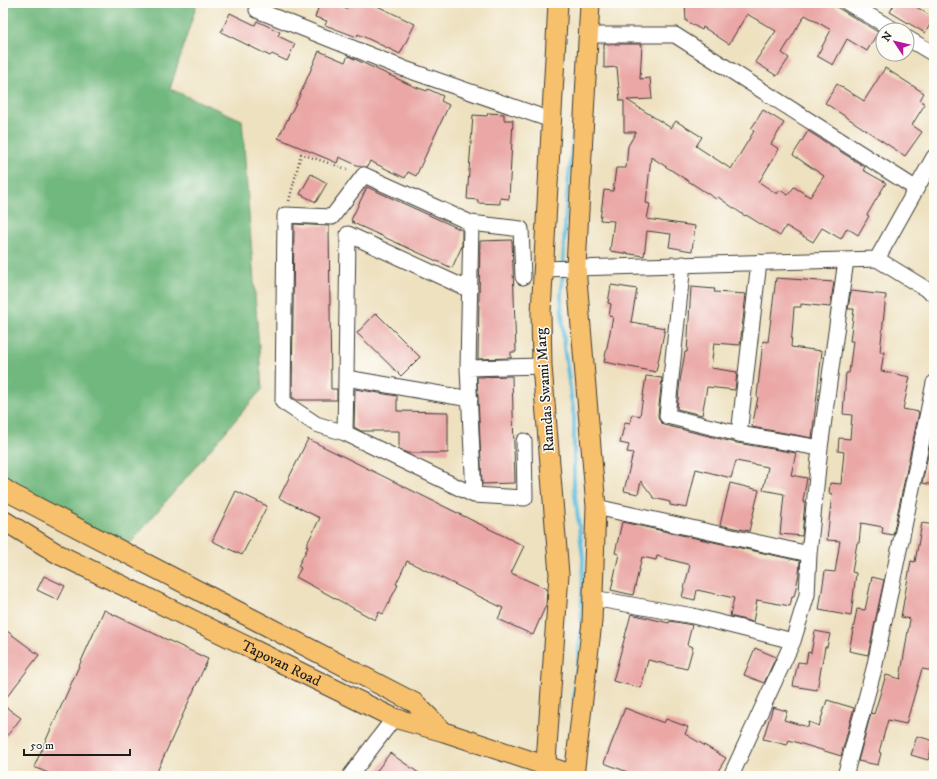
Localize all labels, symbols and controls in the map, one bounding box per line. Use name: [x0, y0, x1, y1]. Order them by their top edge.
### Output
north arrow: [875, 22, 915, 62]
text: N: [879, 29, 896, 45]
street label: Ramdas Swami Marg: [531, 326, 559, 453]
street label: Tapovan Road: [238, 635, 325, 691]
scale bar: [24, 731, 130, 757]
text: 50 m: [30, 738, 54, 753]

